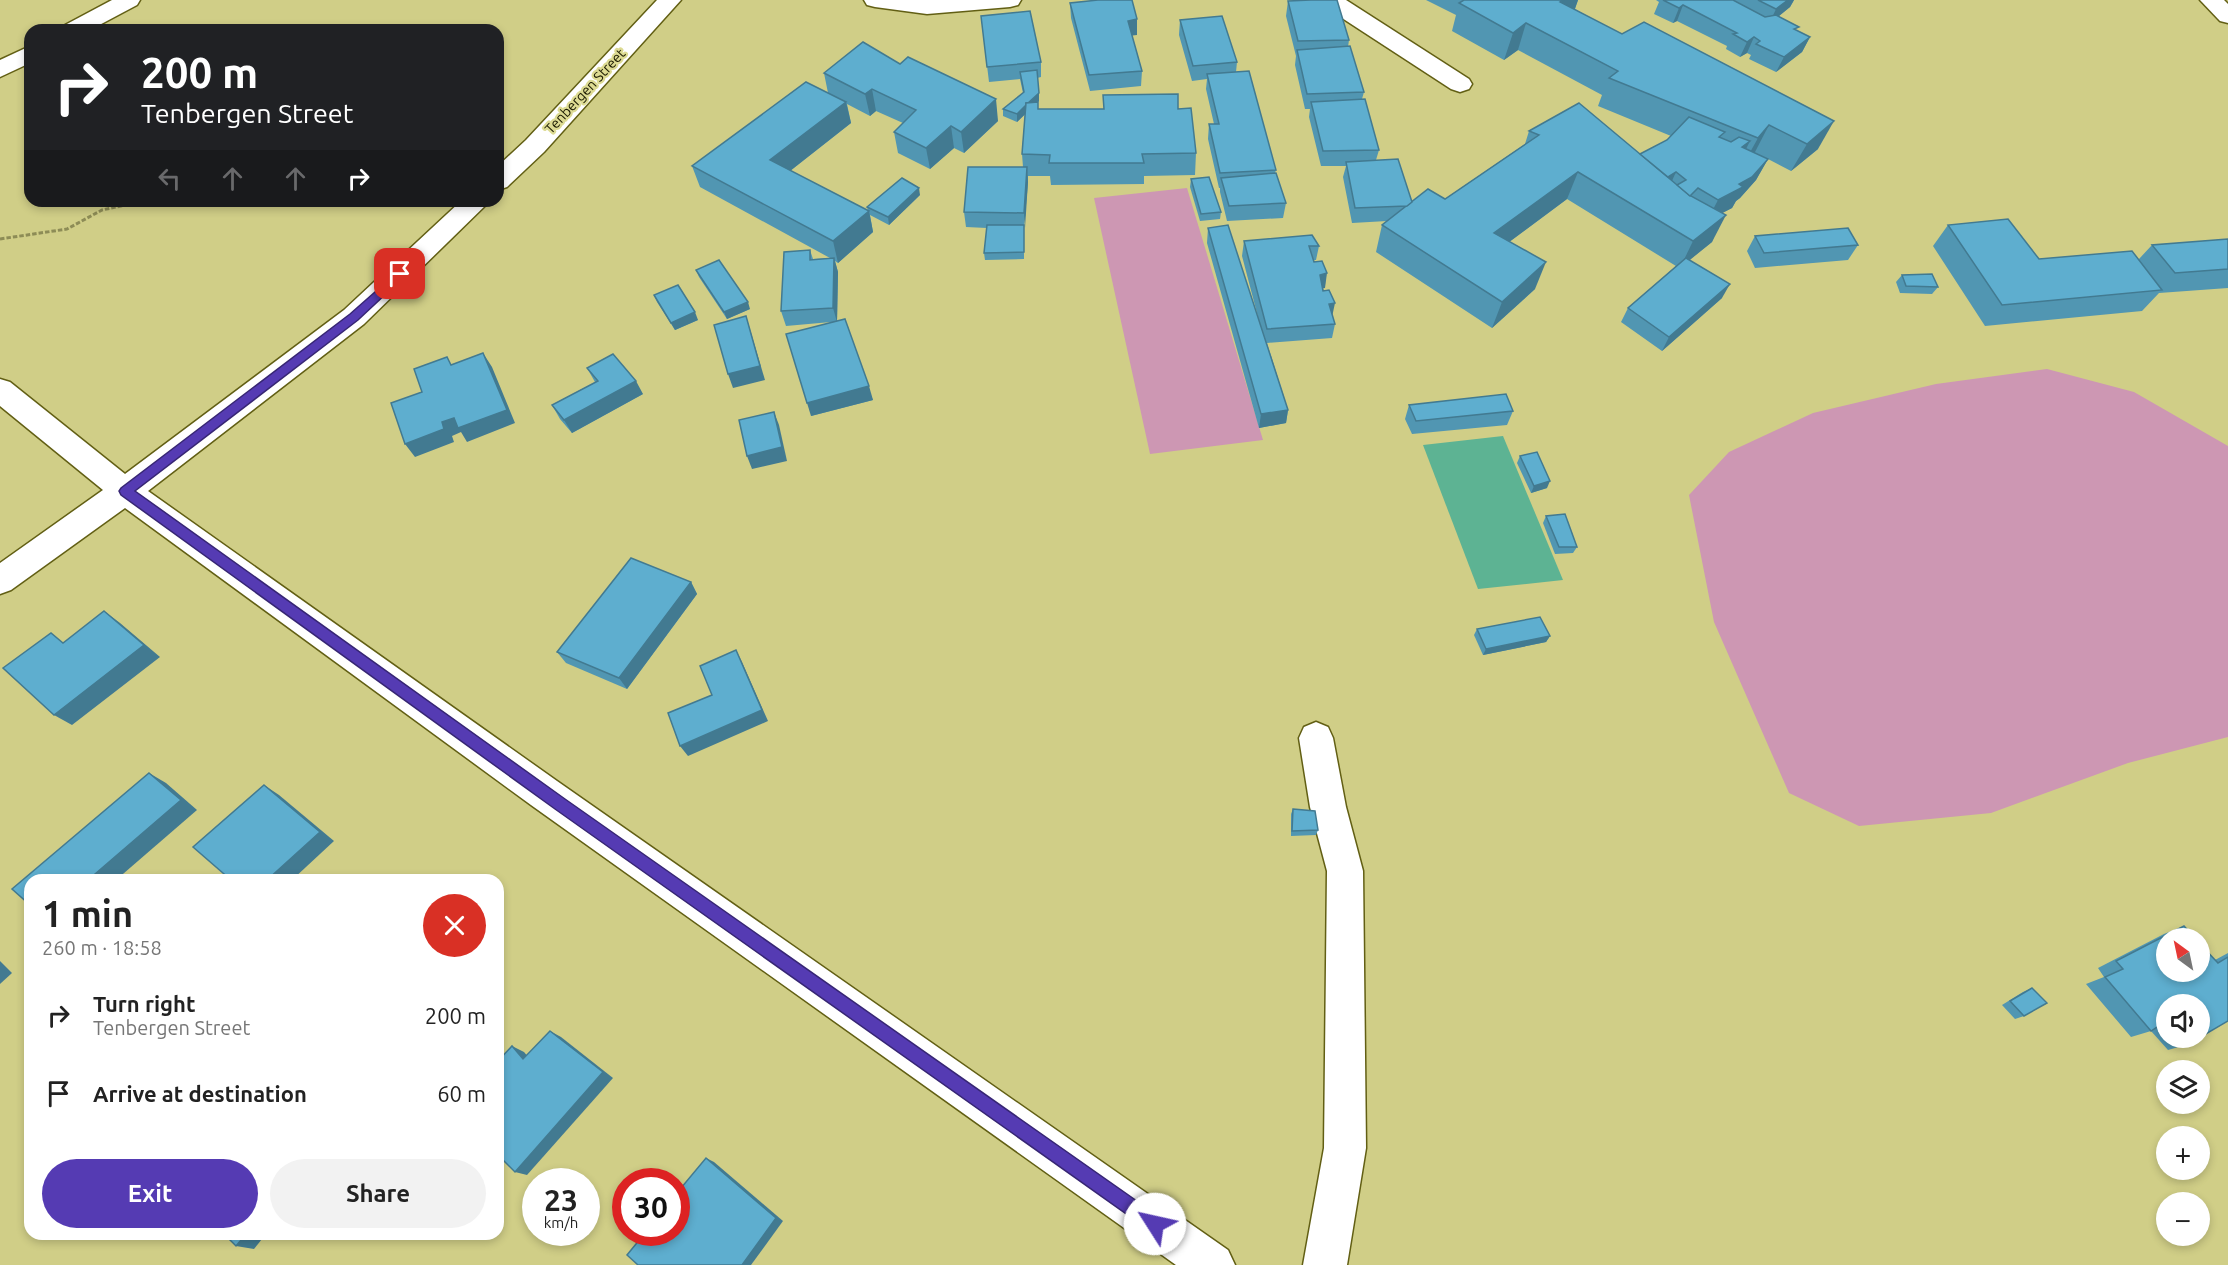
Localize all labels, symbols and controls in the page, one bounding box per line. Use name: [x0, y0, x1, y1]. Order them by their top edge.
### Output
street label: Tenbergen Street: [542, 45, 629, 137]
icon: right: [42, 48, 120, 126]
text: 200 m: [141, 49, 258, 96]
text: Tenbergen Street: [141, 98, 353, 128]
icon: left: [153, 162, 186, 195]
icon: ahead: [216, 162, 249, 195]
icon: ahead: [279, 162, 312, 195]
icon: right: [342, 162, 375, 195]
pin: [374, 248, 425, 299]
icon: arrive: [383, 257, 416, 290]
text: 1 min: [42, 893, 133, 934]
button: close: [423, 894, 486, 957]
north arrow: [2156, 928, 2210, 982]
map controls: [2156, 928, 2210, 1246]
text: 260 m · 18:58: [42, 936, 162, 959]
text: Turn right: [93, 991, 195, 1016]
button: sound: [2156, 994, 2210, 1048]
icon: right: [42, 999, 75, 1032]
text: 200 m: [425, 1003, 486, 1028]
text: Tenbergen Street: [93, 1016, 250, 1039]
button: layers: [2156, 1060, 2210, 1114]
icon: arrive: [42, 1077, 75, 1110]
text: Arrive at destination: [93, 1081, 307, 1106]
text: 60 m: [437, 1081, 486, 1106]
button: +: [2156, 1126, 2210, 1180]
button: Exit: [42, 1159, 258, 1228]
button: Share: [270, 1159, 486, 1228]
speed limit sign: 30: [612, 1168, 690, 1246]
text: 23: [544, 1183, 578, 1217]
position arrow: [1123, 1192, 1187, 1256]
button: −: [2156, 1192, 2210, 1246]
text: km/h: [544, 1214, 578, 1231]

